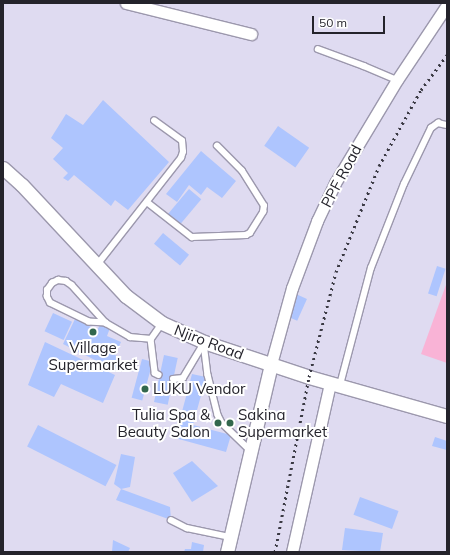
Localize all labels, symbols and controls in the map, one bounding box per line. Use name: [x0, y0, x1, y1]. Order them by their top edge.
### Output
scale bar: [314, 8, 387, 34]
text: 50 m: [319, 15, 347, 30]
street label: PPF Road: [317, 141, 365, 211]
street label: Njiro Road: [172, 321, 246, 363]
marker: Village Supermarket: [88, 327, 98, 337]
place label: Village Supermarket: [48, 338, 138, 373]
place label: LUKU Vendor: [153, 380, 246, 398]
marker: LUKU Vendor: [140, 384, 150, 394]
place label: Tulia Spa & Beauty Salon: [117, 405, 210, 440]
place label: Sakina Supermarket: [238, 405, 327, 440]
marker: Tulia Spa & Beauty Salon: [213, 418, 223, 428]
marker: Sakina Supermarket: [225, 418, 235, 428]

